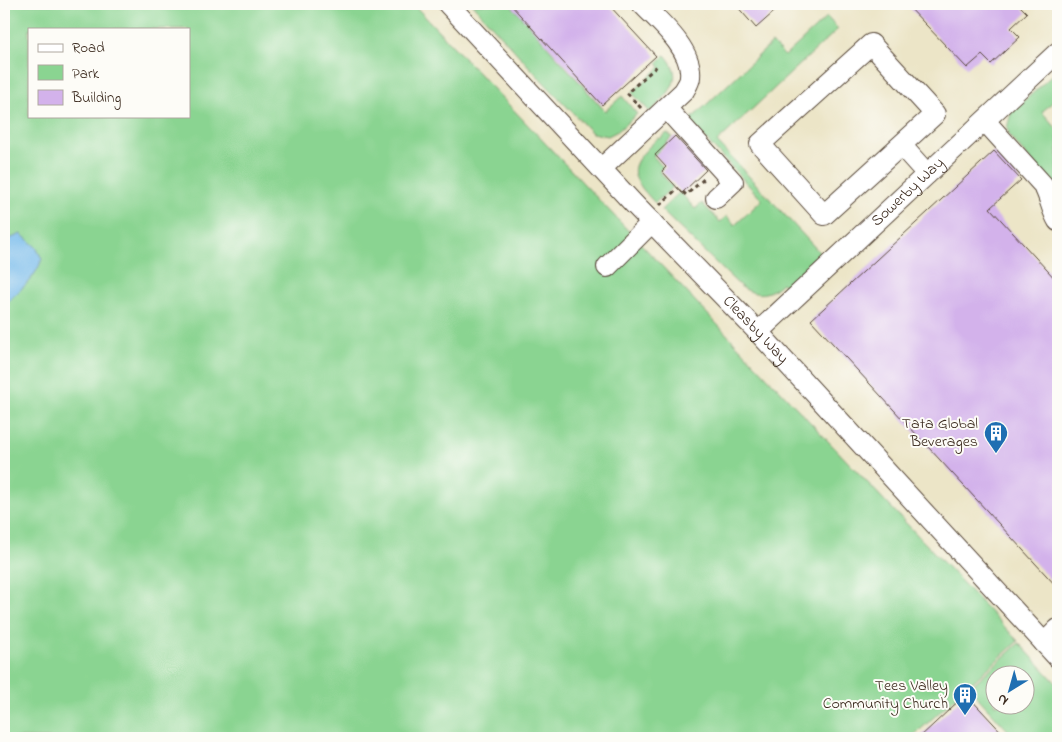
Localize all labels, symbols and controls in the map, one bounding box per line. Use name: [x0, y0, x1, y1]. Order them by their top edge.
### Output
legend: [28, 28, 190, 118]
text: Road: [72, 37, 105, 59]
text: Park: [72, 63, 100, 85]
text: Building: [71, 87, 121, 110]
street label: Sowerby Way: [866, 152, 950, 232]
street label: Cleasby Way: [717, 290, 794, 370]
place label: Tata Global Beverages: [902, 412, 978, 454]
building icon: Tata Global Beverages: [983, 420, 1009, 454]
north arrow: [984, 664, 1034, 714]
place label: Tees Valley Community Church: [823, 674, 948, 716]
building icon: Tees Valley Community Church: [952, 682, 978, 716]
text: N: [993, 688, 1013, 710]

